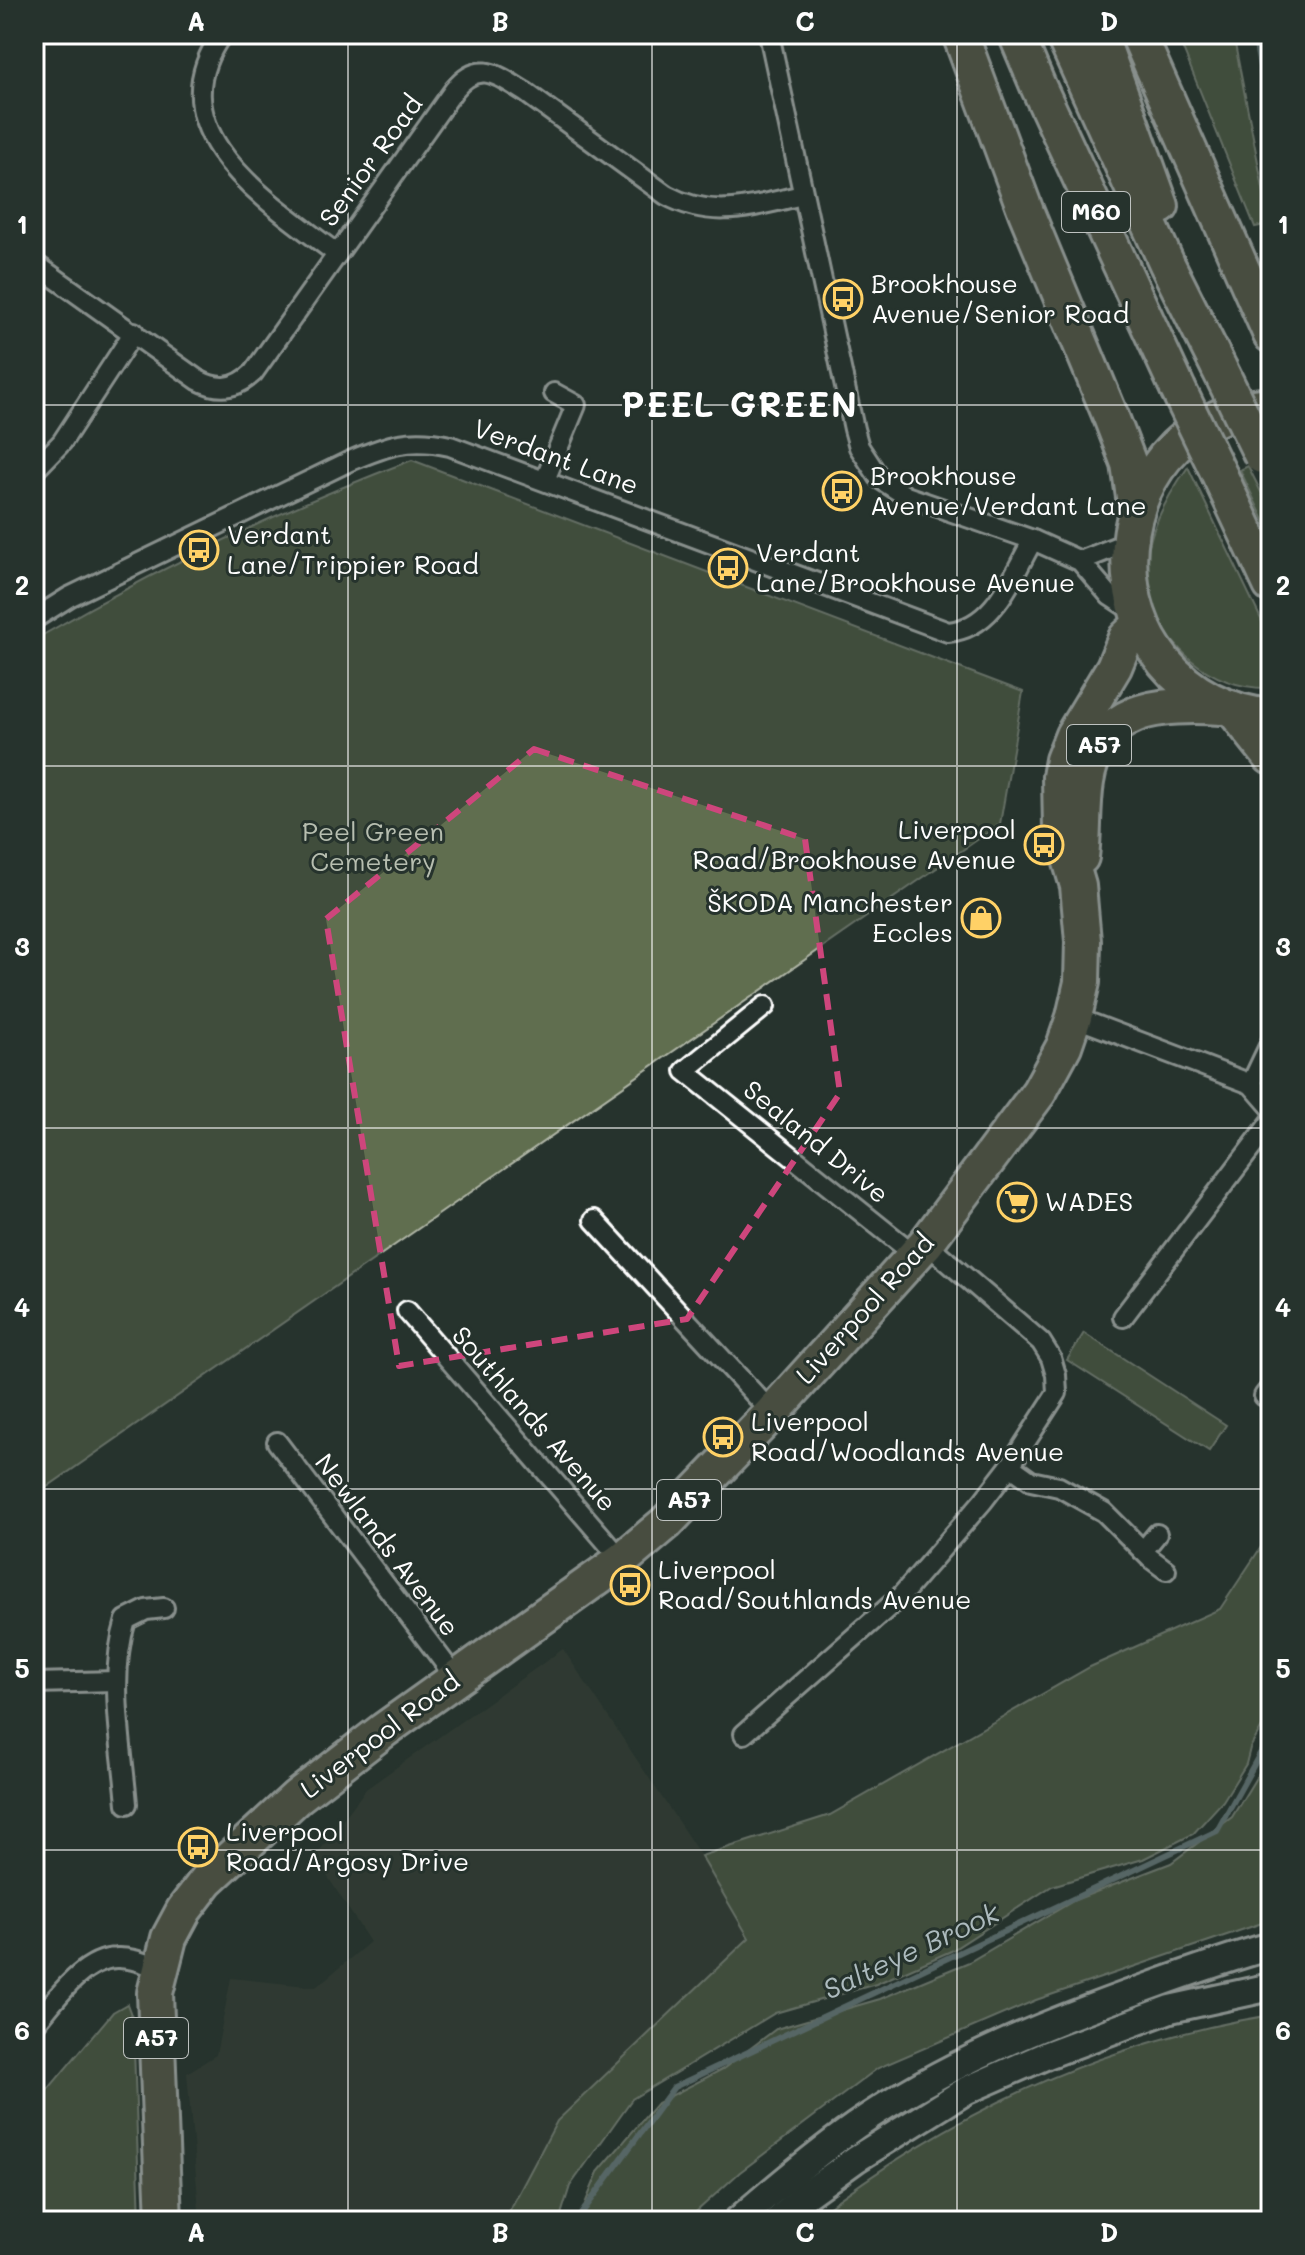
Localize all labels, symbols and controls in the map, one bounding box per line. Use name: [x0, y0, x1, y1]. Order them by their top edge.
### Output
text: A: [187, 4, 205, 38]
text: B: [491, 4, 509, 38]
text: C: [795, 4, 815, 38]
text: D: [1100, 4, 1118, 38]
street label: Senior Road: [311, 88, 429, 233]
road number: M60: [1062, 192, 1130, 232]
text: 1: [16, 207, 28, 241]
text: 1: [1277, 207, 1289, 241]
place label: Brookhouse Avenue/Senior Road: [871, 266, 1129, 330]
bus stop icon: Brookhouse Avenue/Senior Road: [822, 278, 864, 320]
district label: PEEL GREEN: [621, 381, 859, 426]
street label: Verdant Lane: [469, 410, 643, 502]
place label: Brookhouse Avenue/Verdant Lane: [870, 458, 1147, 522]
bus stop icon: Brookhouse Avenue/Verdant Lane: [821, 470, 863, 512]
place label: Verdant Lane/Trippier Road: [227, 517, 479, 581]
bus stop icon: Verdant Lane/Trippier Road: [178, 529, 220, 571]
place label: Verdant Lane/Brookhouse Avenue: [756, 535, 1075, 599]
bus stop icon: Verdant Lane/Brookhouse Avenue: [707, 547, 749, 589]
text: 2: [15, 568, 29, 602]
text: 2: [1276, 568, 1290, 602]
road number: A57: [1067, 725, 1131, 765]
place label: Liverpool Road/Brookhouse Avenue: [692, 812, 1016, 876]
park label: Peel Green Cemetery: [302, 814, 444, 878]
bus stop icon: Liverpool Road/Brookhouse Avenue: [1023, 824, 1065, 866]
place label: ŠKODA Manchester Eccles: [707, 885, 953, 949]
shop icon: ŠKODA Manchester Eccles: [960, 897, 1002, 939]
text: 3: [14, 929, 30, 963]
text: 3: [1275, 929, 1291, 963]
street label: Sealand Drive: [737, 1072, 896, 1210]
supermarket icon: WADES: [996, 1181, 1038, 1223]
place label: WADES: [1045, 1184, 1133, 1218]
street label: Liverpool Road: [788, 1226, 941, 1391]
text: 4: [14, 1290, 30, 1324]
text: 4: [1275, 1290, 1291, 1324]
street label: Southlands Avenue: [445, 1319, 625, 1518]
place label: Liverpool Road/Woodlands Avenue: [751, 1404, 1064, 1468]
bus stop icon: Liverpool Road/Woodlands Avenue: [702, 1416, 744, 1458]
street label: Newlands Avenue: [308, 1446, 468, 1642]
road number: A57: [657, 1480, 721, 1520]
place label: Liverpool Road/Southlands Avenue: [658, 1552, 971, 1616]
bus stop icon: Liverpool Road/Southlands Avenue: [609, 1564, 651, 1606]
text: 5: [14, 1651, 30, 1685]
text: 5: [1275, 1651, 1291, 1685]
street label: Liverpool Road: [293, 1663, 466, 1805]
place label: Liverpool Road/Argosy Drive: [226, 1814, 469, 1878]
bus stop icon: Liverpool Road/Argosy Drive: [177, 1826, 219, 1868]
water label: Salteye Brook: [817, 1893, 1005, 2007]
text: 6: [14, 2013, 30, 2047]
text: 6: [1275, 2013, 1291, 2047]
road number: A57: [124, 2018, 188, 2058]
text: A: [187, 2215, 205, 2249]
text: B: [491, 2215, 509, 2249]
text: C: [795, 2215, 815, 2249]
text: D: [1100, 2215, 1118, 2249]

